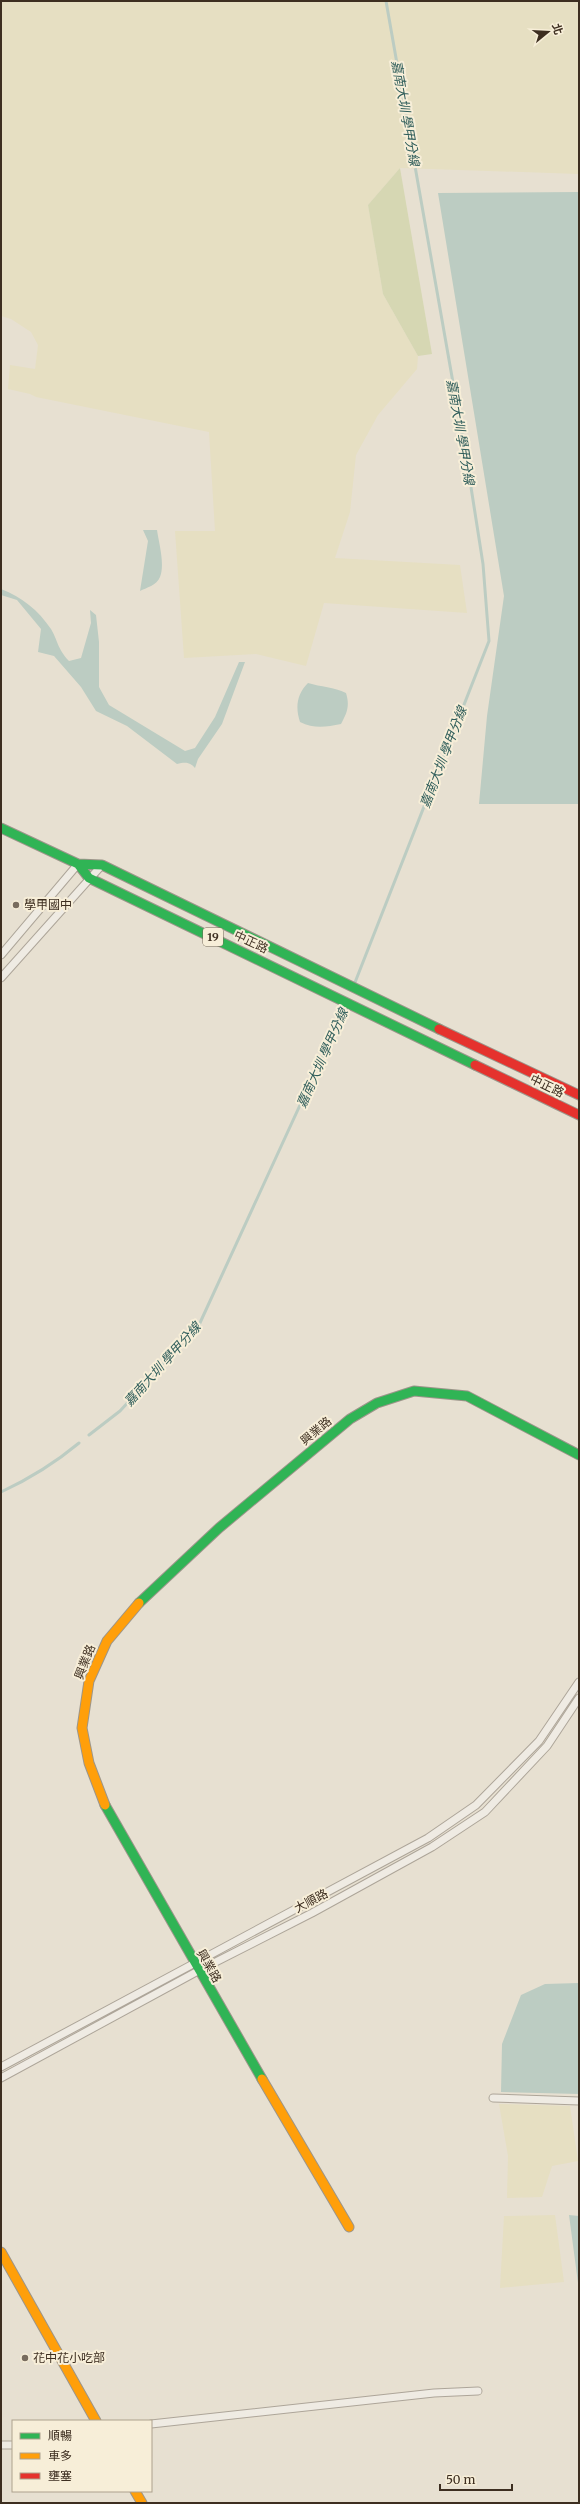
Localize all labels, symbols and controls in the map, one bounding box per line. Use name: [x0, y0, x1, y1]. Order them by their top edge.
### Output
north arrow: [528, 12, 568, 52]
text: 北: [549, 22, 566, 36]
water label: 嘉南大圳 學甲分線: [388, 59, 424, 169]
water label: 嘉南大圳 學甲分線: [443, 378, 479, 488]
water label: 嘉南大圳 學甲分線: [416, 702, 471, 810]
place label: 學甲國中: [24, 897, 72, 912]
marker: 學甲國中: [11, 900, 21, 910]
street label: 中正路: [232, 927, 271, 956]
road number: 19: [203, 928, 223, 946]
water label: 嘉南大圳 學甲分線: [293, 1004, 353, 1110]
street label: 中正路: [528, 1071, 567, 1100]
water label: 嘉南大圳 學甲分線: [120, 1317, 206, 1410]
street label: 興業路: [297, 1413, 334, 1448]
street label: 興業路: [71, 1642, 98, 1681]
street label: 大順路: [291, 1885, 330, 1916]
street label: 興業路: [194, 1946, 225, 1985]
place label: 花中花小吃部: [33, 2350, 105, 2365]
marker: 花中花小吃部: [20, 2353, 30, 2363]
legend: [12, 2420, 152, 2492]
text: 順暢: [48, 2428, 72, 2443]
text: 車多: [48, 2448, 72, 2463]
scale bar: [440, 2466, 512, 2492]
text: 壅塞: [48, 2468, 72, 2483]
text: 50 m: [446, 2472, 475, 2487]

